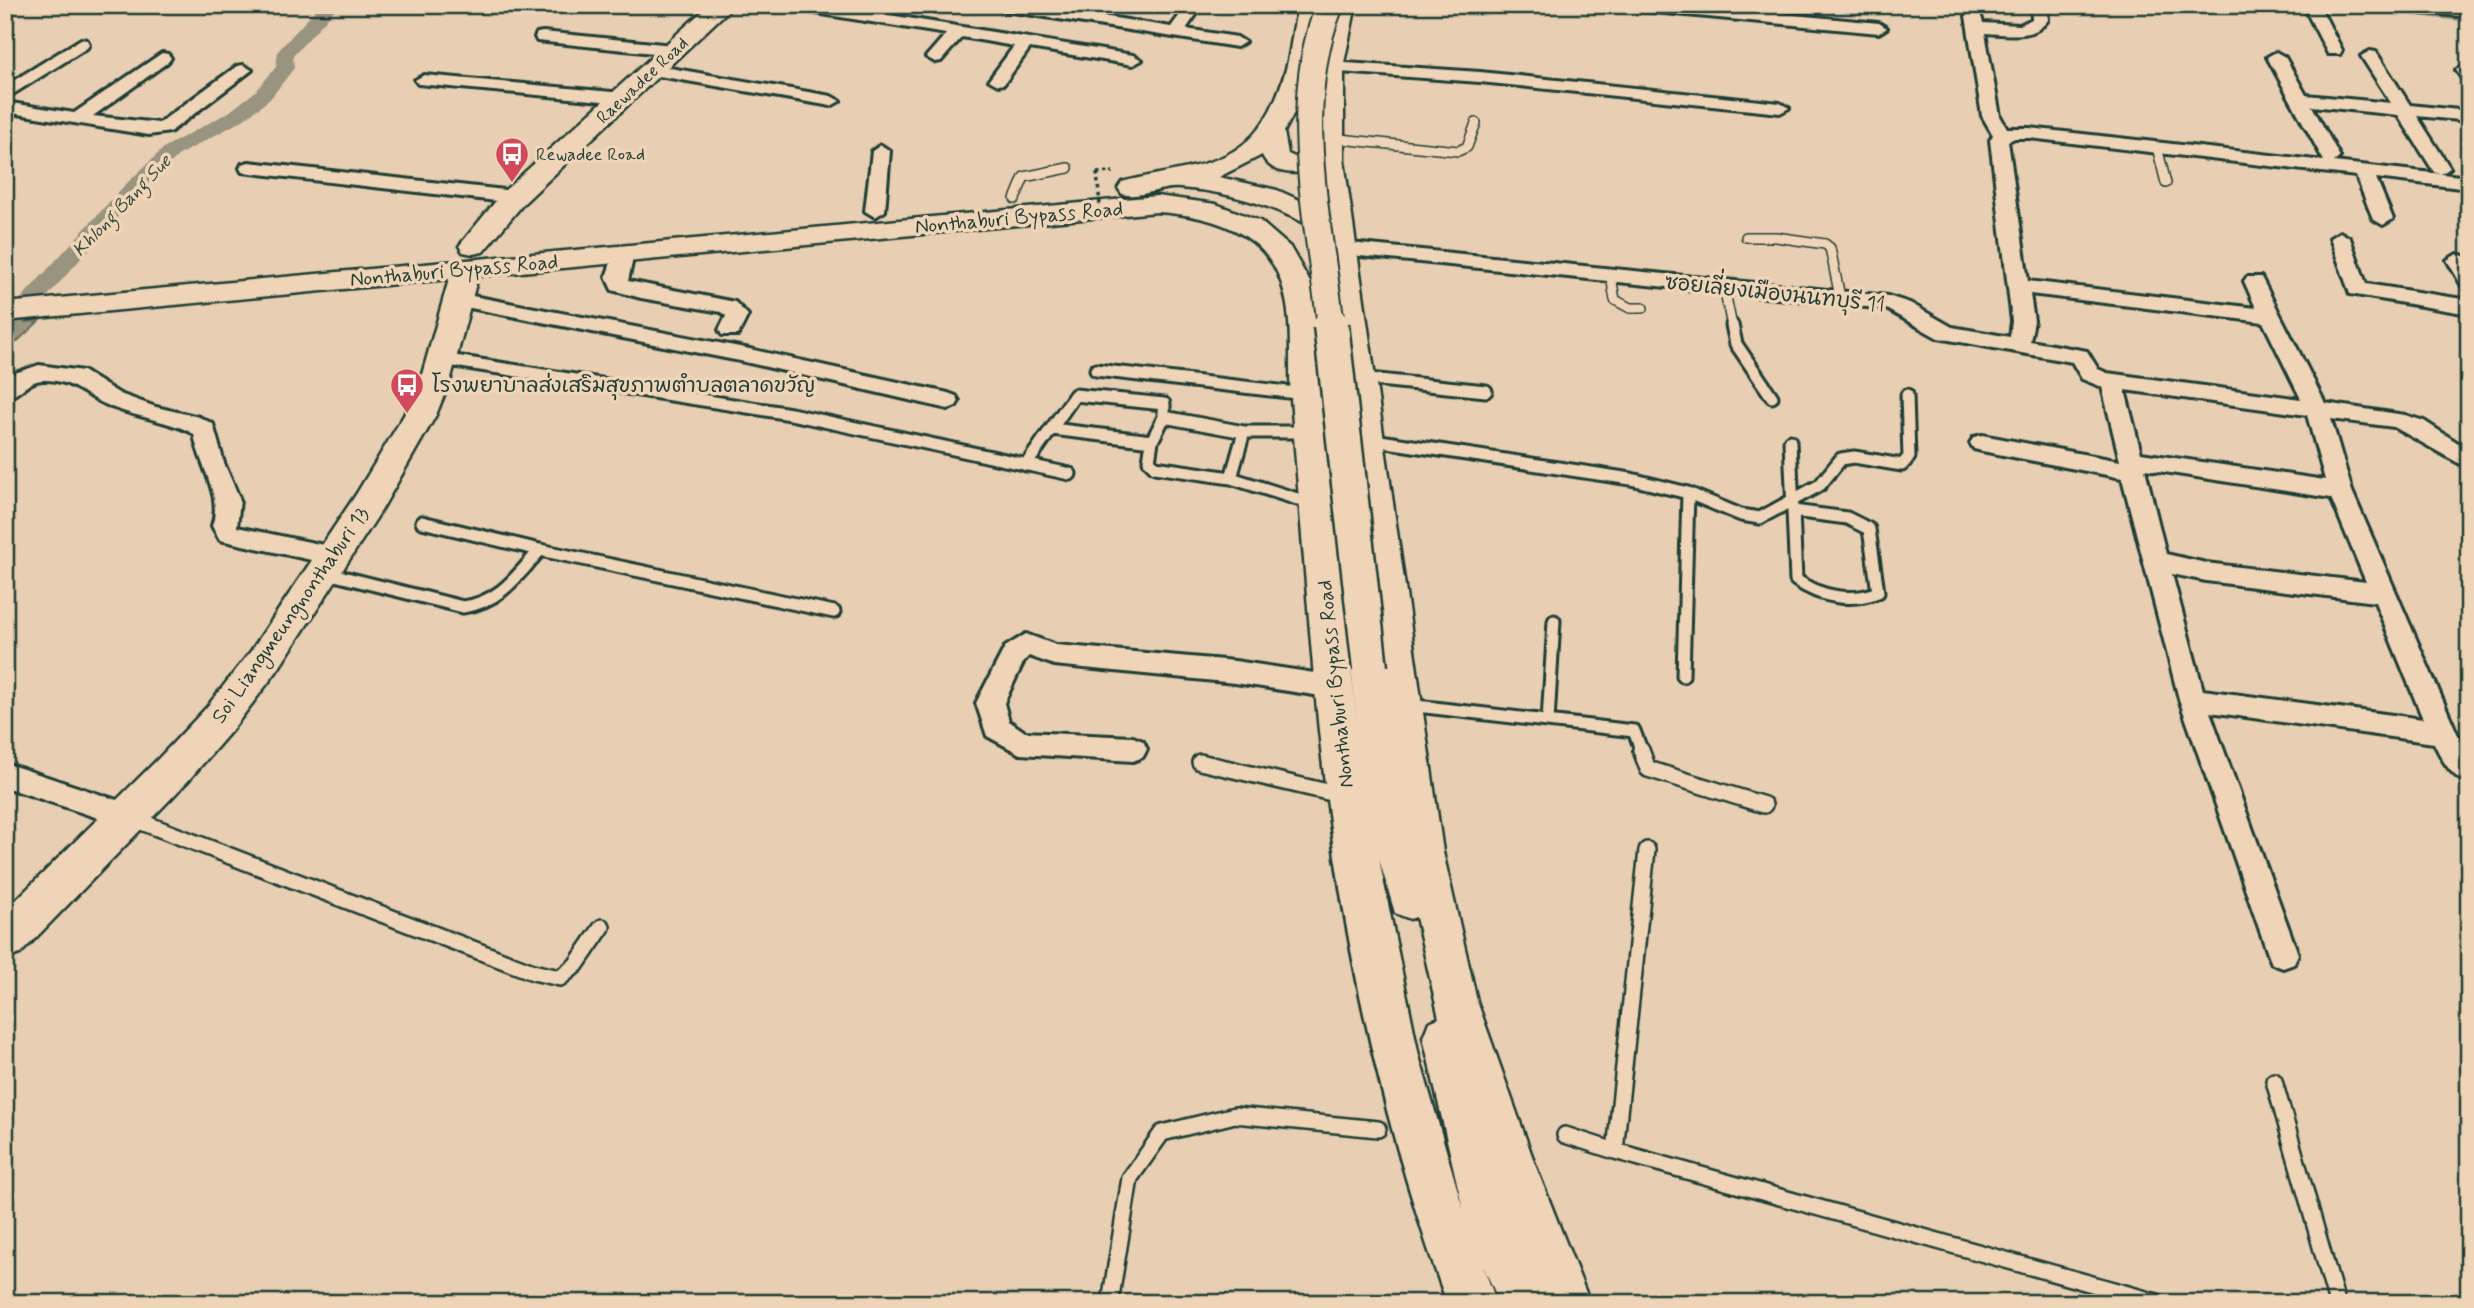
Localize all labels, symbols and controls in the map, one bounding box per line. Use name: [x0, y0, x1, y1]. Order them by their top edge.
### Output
street label: Raewadee Road: [592, 32, 694, 130]
bus stop icon: Rewadee Road: [493, 135, 531, 184]
place label: Rewadee Road: [536, 143, 645, 167]
water label: Khlong Bang Sue: [67, 149, 180, 264]
street label: Nonthaburi Bypass Road: [914, 195, 1124, 241]
street label: Nonthaburi Bypass Road: [349, 248, 559, 294]
street label: ซอยเลี่ยงเมืองนนทบุรี 11: [1663, 264, 1887, 320]
bus stop icon: โรงพยาบาลส่งเสริมสุขภาพตำบลตลาดขวัญ: [388, 366, 426, 415]
place label: โรงพยาบาลส่งเสริมสุขภาพตำบลตลาดขวัญ: [432, 372, 815, 401]
street label: Soi Liangmeungnonthaburi 13: [205, 502, 377, 730]
street label: Nonthaburi Bypass Road: [1311, 578, 1361, 789]

